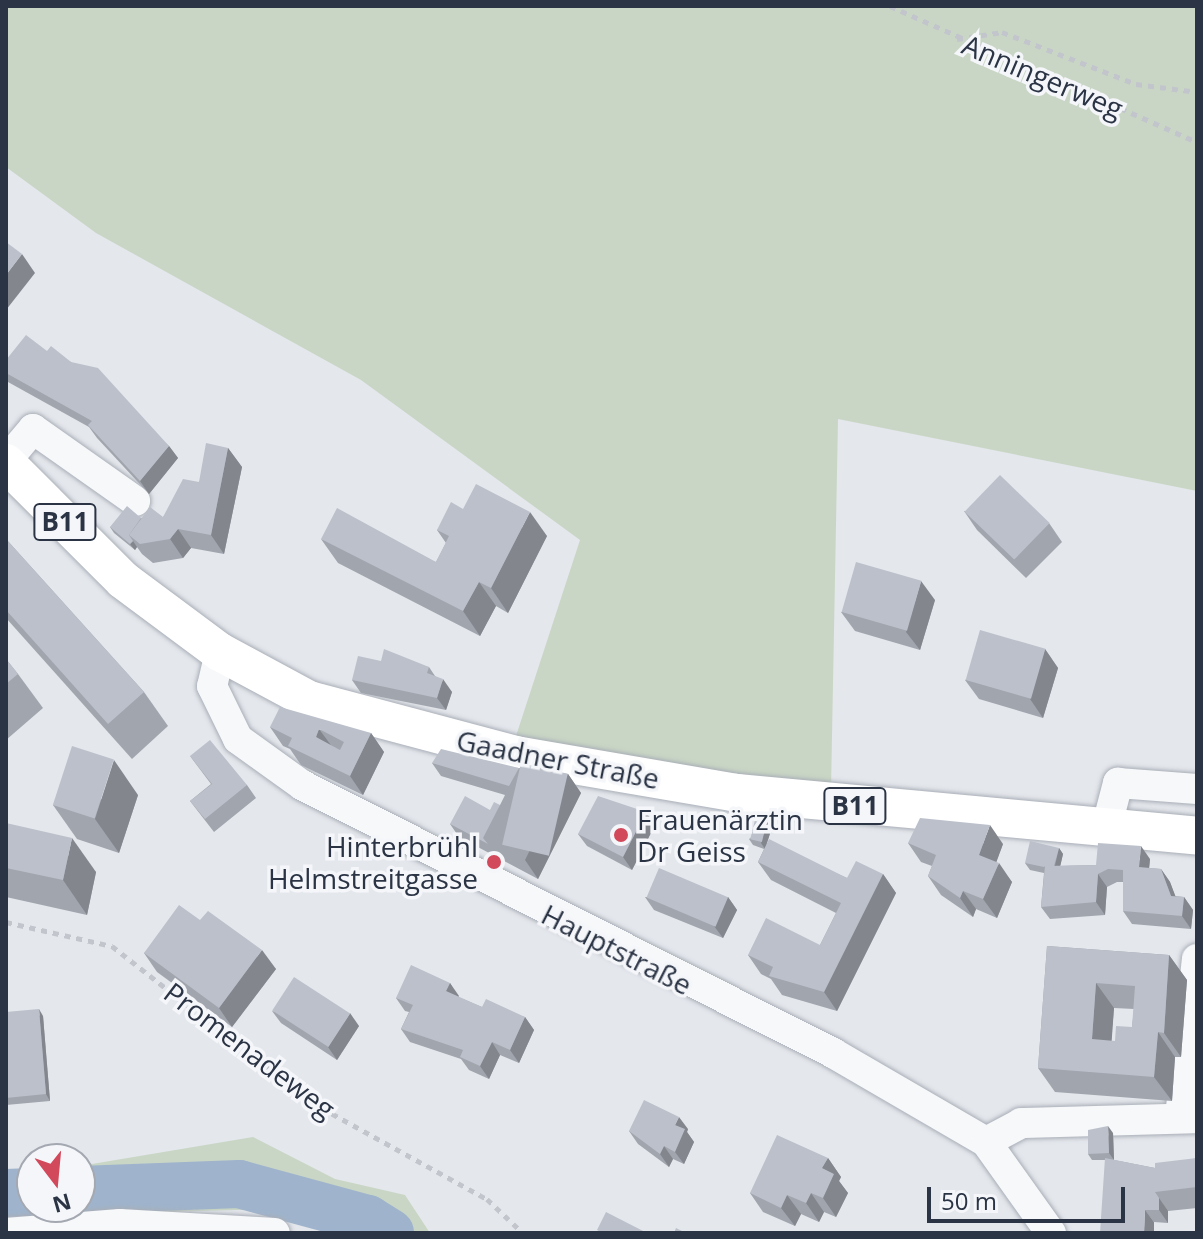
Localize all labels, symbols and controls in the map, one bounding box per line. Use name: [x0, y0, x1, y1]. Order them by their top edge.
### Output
street label: Anningerweg: [958, 27, 1128, 125]
road number: B11: [33, 500, 97, 544]
street label: Gaadner Straße: [454, 723, 662, 795]
road number: B11: [823, 784, 887, 828]
place label: Frauenärztin Dr Geiss: [637, 802, 803, 868]
marker: Frauenärztin Dr Geiss: [612, 826, 630, 844]
place label: Hinterbrühl Helmstreitgasse: [268, 829, 478, 895]
marker: Hinterbrühl Helmstreitgasse: [485, 853, 503, 871]
street label: Hauptstraße: [536, 897, 698, 1001]
street label: Promenadeweg: [158, 975, 342, 1125]
north arrow: [16, 1143, 96, 1223]
scale bar: [931, 1171, 1129, 1221]
text: 50 m: [941, 1184, 997, 1217]
text: N: [49, 1187, 75, 1221]

